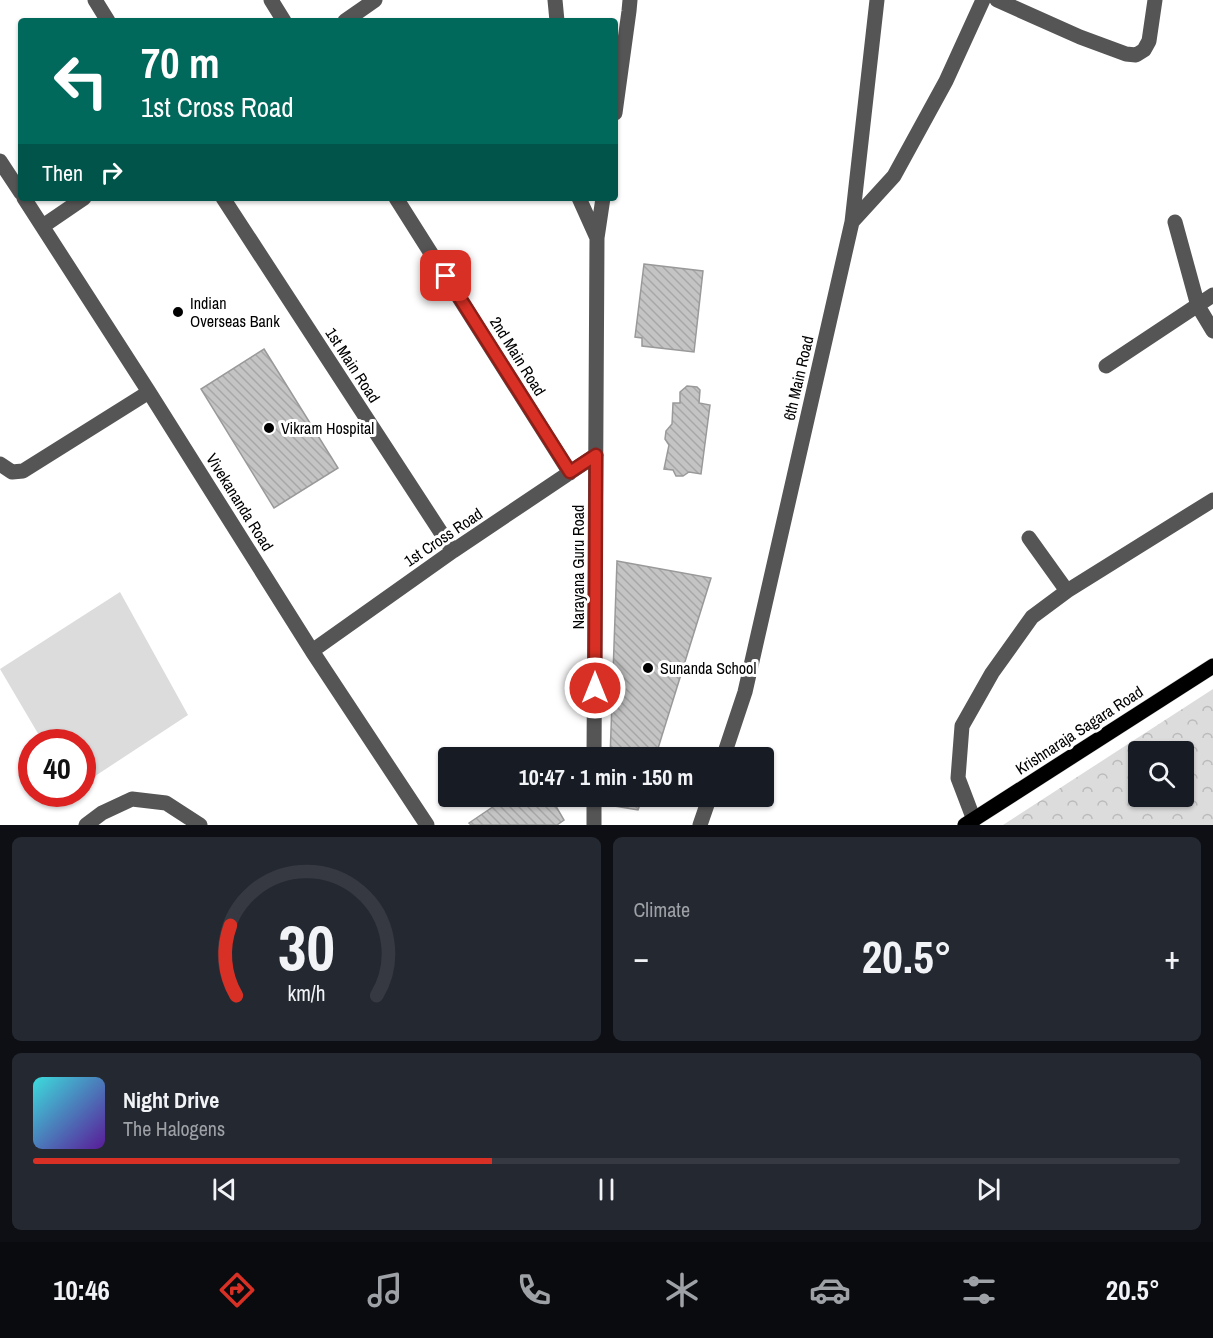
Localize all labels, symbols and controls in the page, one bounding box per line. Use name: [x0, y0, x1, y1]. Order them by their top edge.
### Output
text: 70 m: [141, 35, 220, 91]
icon: left: [42, 42, 120, 120]
text: 1st Cross Road: [141, 89, 294, 125]
icon: right: [95, 156, 128, 189]
text: Then: [42, 158, 83, 188]
pin: [420, 250, 471, 301]
icon: arrive: [429, 259, 462, 292]
place label: Indian Overseas Bank: [190, 292, 280, 332]
marker: Indian Overseas Bank: [171, 305, 185, 319]
street label: 2nd Main Road: [485, 312, 551, 400]
street label: 1st Main Road: [321, 323, 385, 407]
street label: 6th Main Road: [778, 334, 818, 422]
place label: Vikram Hospital: [281, 417, 374, 439]
marker: Vikram Hospital: [262, 421, 276, 435]
street label: Vivekananda Road: [201, 449, 279, 555]
street label: 1st Cross Road: [399, 503, 487, 571]
street label: Narayana Guru Road: [567, 505, 589, 629]
position arrow: [563, 656, 627, 720]
place label: Sunanda School: [660, 657, 756, 679]
marker: Sunanda School: [641, 661, 655, 675]
street label: Krishnaraja Sagara Road: [1011, 680, 1147, 780]
speed limit sign: 40: [18, 729, 96, 807]
map controls: [1128, 741, 1194, 807]
button: search: [1128, 741, 1194, 807]
text: 10:47 · 1 min · 150 m: [519, 762, 693, 792]
text: Climate: [634, 896, 690, 923]
text: 30: [278, 905, 335, 989]
text: 20.5°: [862, 926, 952, 987]
text: −: [634, 935, 649, 979]
text: +: [1164, 935, 1180, 979]
text: km/h: [287, 979, 325, 1008]
text: Night Drive: [123, 1085, 219, 1115]
text: The Halogens: [123, 1115, 225, 1142]
icon: previous: [208, 1173, 241, 1206]
icon: pause: [590, 1173, 623, 1206]
icon: next: [972, 1173, 1005, 1206]
icon: directions: [216, 1269, 258, 1311]
icon: music: [364, 1269, 406, 1311]
icon: phone: [513, 1269, 555, 1311]
icon: climate: [661, 1269, 703, 1311]
icon: car: [809, 1269, 851, 1311]
icon: filters: [958, 1269, 1000, 1311]
text: 10:46: [53, 1272, 110, 1308]
text: 20.5°: [1106, 1272, 1160, 1308]

